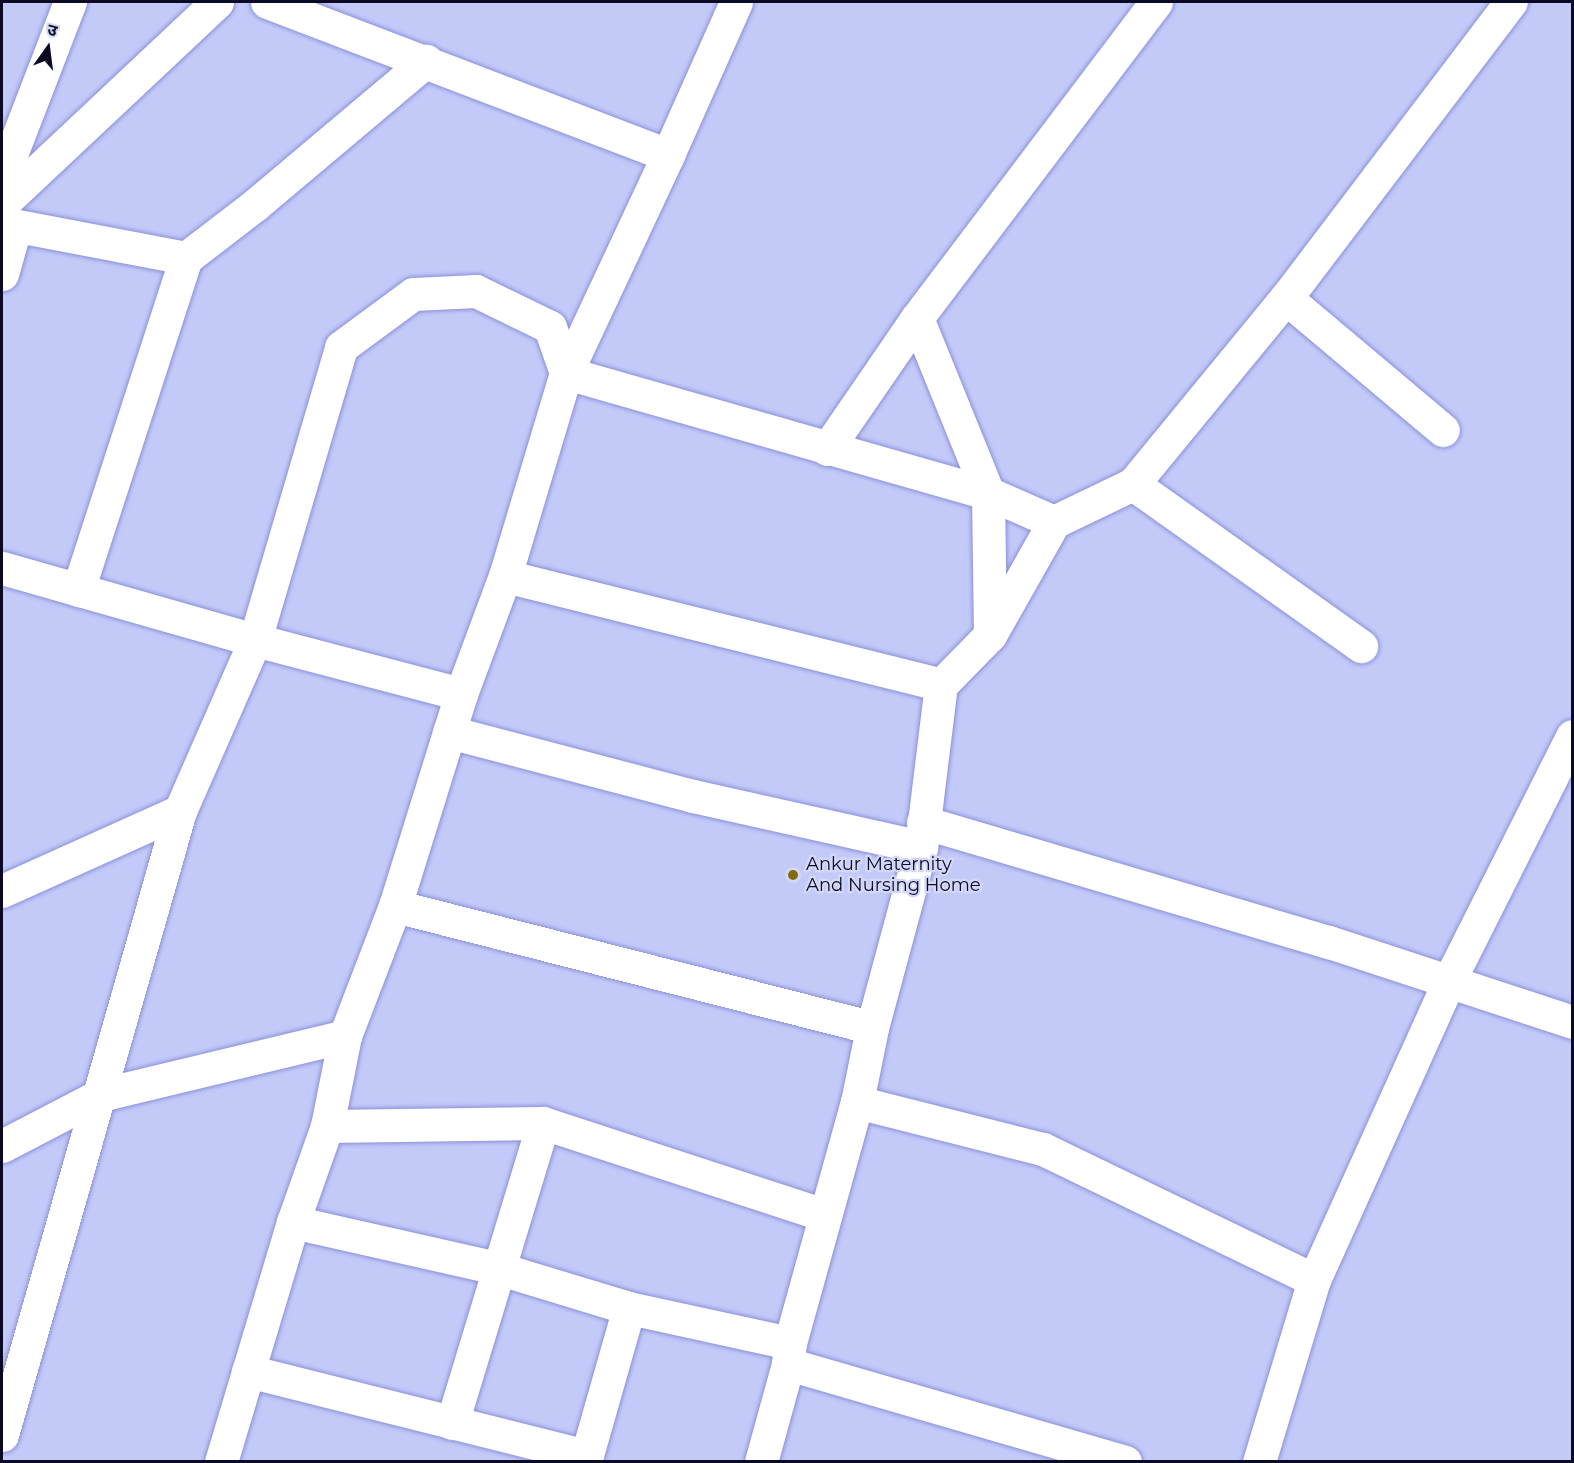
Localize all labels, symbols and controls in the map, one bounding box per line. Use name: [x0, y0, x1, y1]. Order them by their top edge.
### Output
north arrow: [18, 18, 78, 78]
text: उ: [46, 20, 59, 40]
place label: Ankur Maternity And Nursing Home: [806, 854, 981, 896]
marker: Ankur Maternity And Nursing Home: [784, 866, 802, 884]

